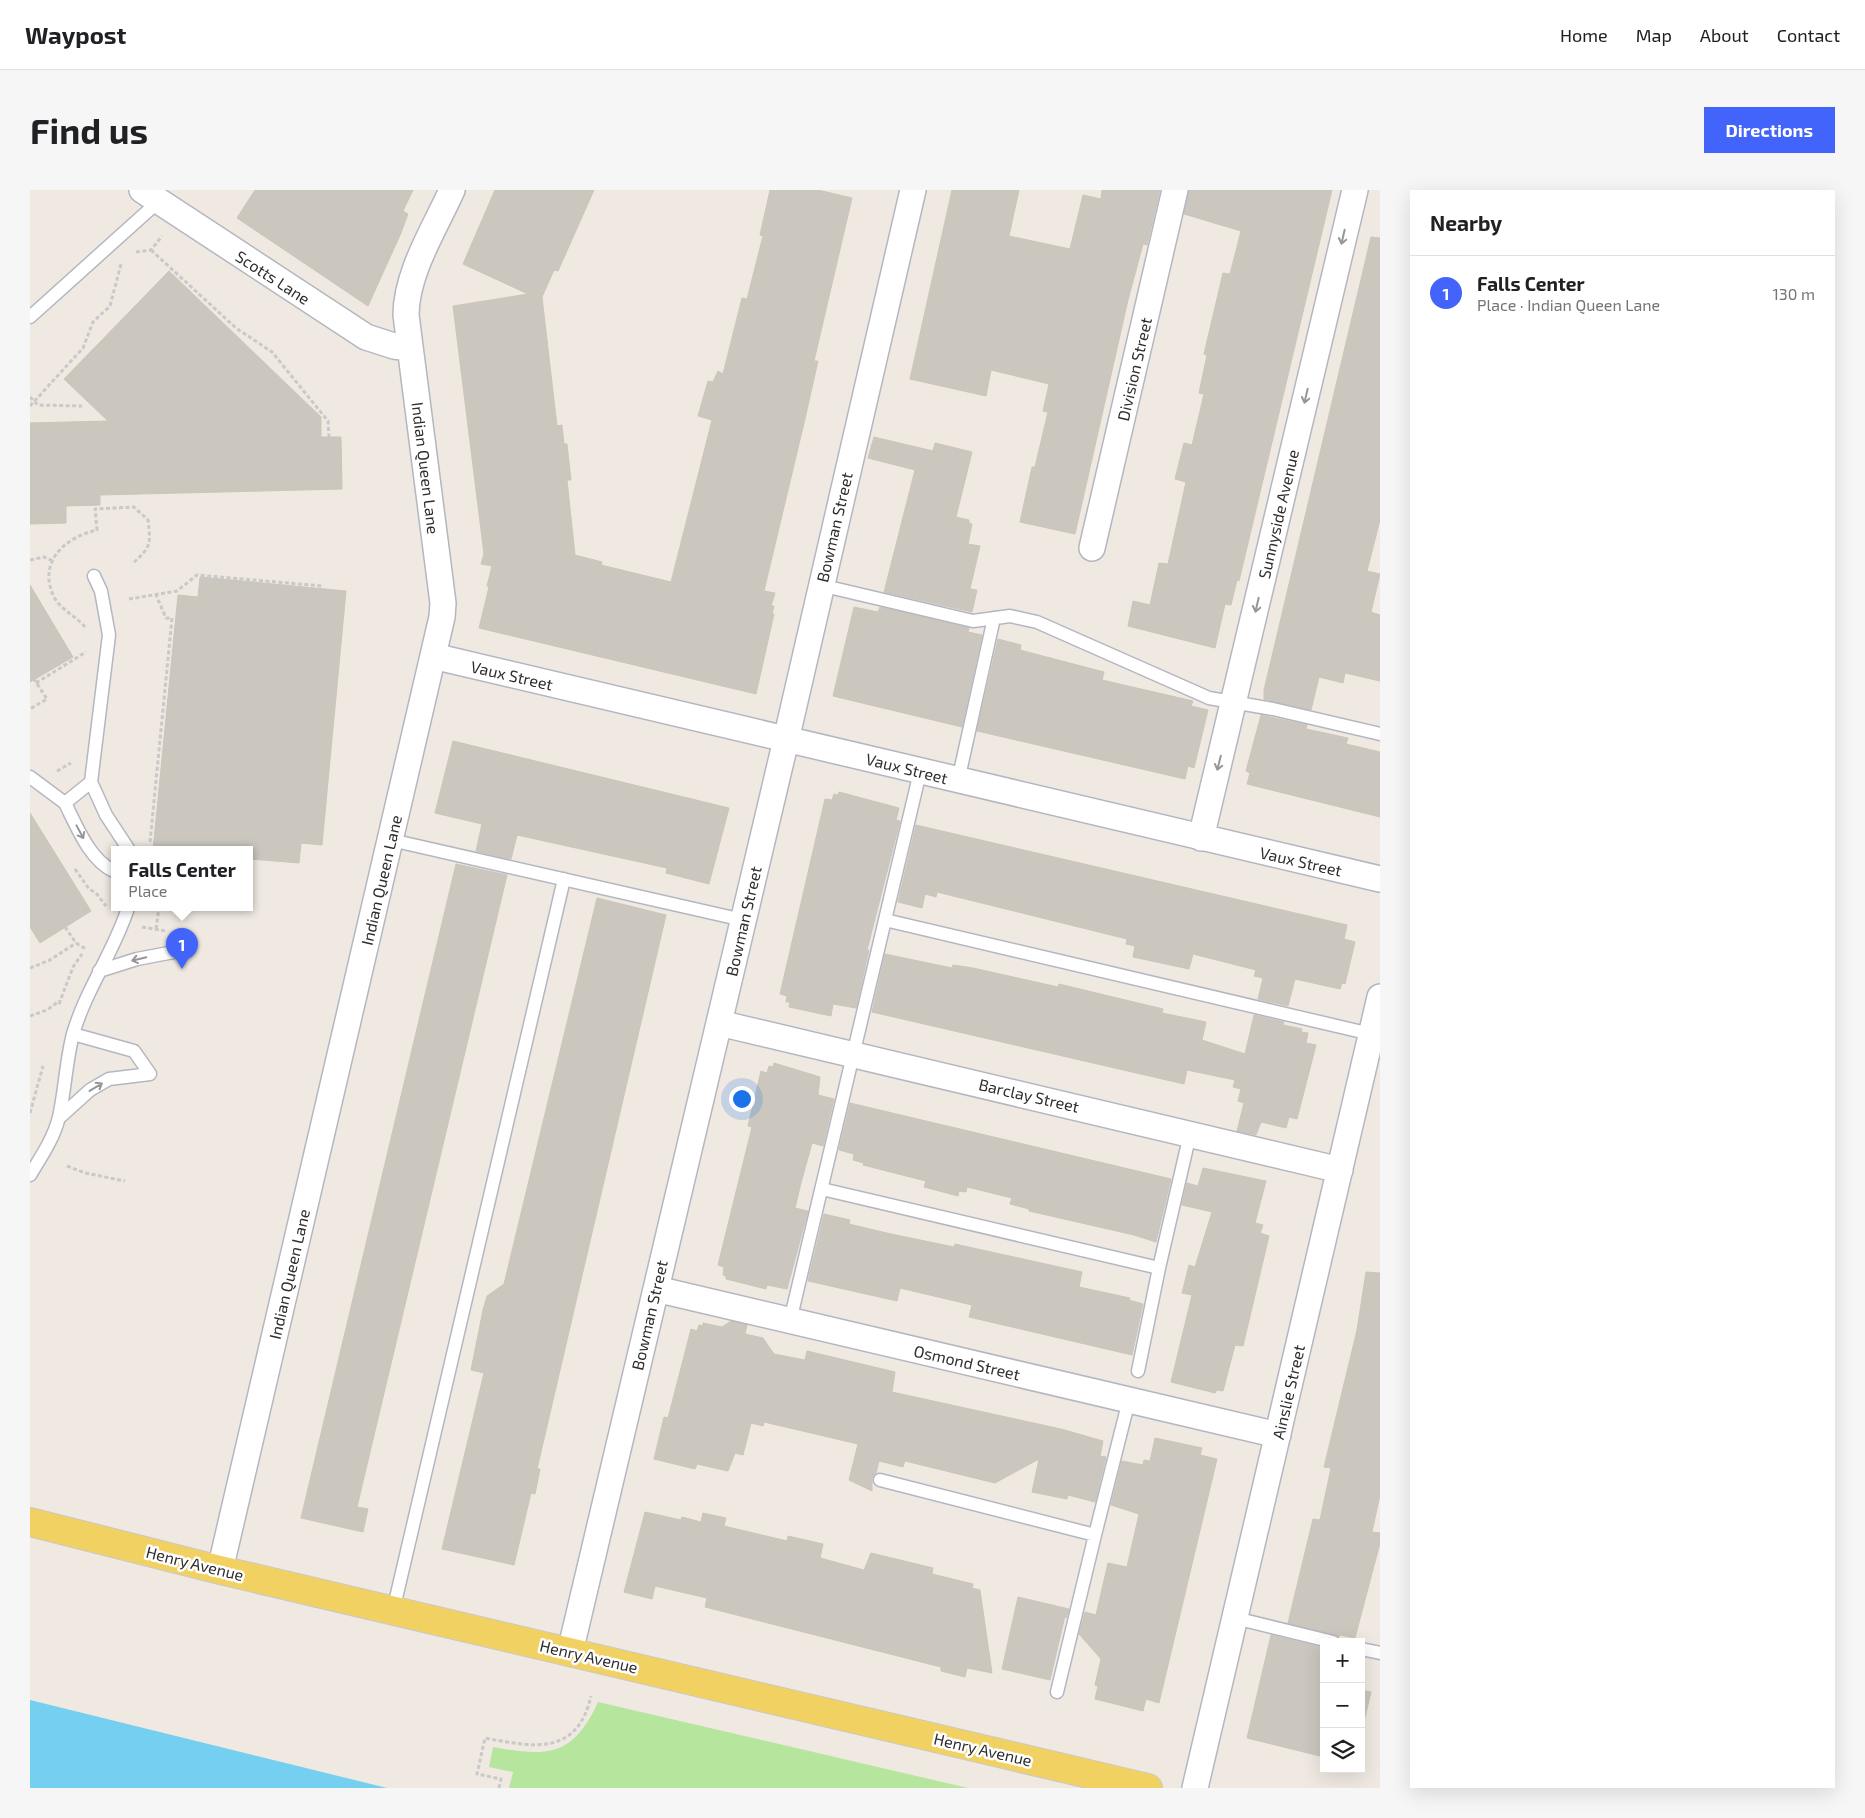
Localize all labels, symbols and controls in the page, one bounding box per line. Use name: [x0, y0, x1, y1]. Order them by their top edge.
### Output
text: Waypost: [25, 20, 126, 49]
text: Home: [1560, 24, 1608, 46]
text: Map: [1636, 24, 1672, 46]
text: About: [1700, 24, 1749, 46]
text: Contact: [1777, 24, 1840, 46]
button: Directions: [1704, 107, 1835, 153]
text: Find us: [30, 109, 148, 151]
text: Nearby: [1430, 210, 1502, 235]
one-way arrow: [1338, 229, 1347, 245]
street label: Scotts Lane: [232, 246, 314, 308]
text: Falls Center: [1477, 272, 1585, 295]
text: 1: [1443, 284, 1449, 303]
text: 130 m: [1773, 284, 1815, 303]
text: Place · Indian Queen Lane: [1477, 295, 1660, 314]
street label: Division Street: [1113, 315, 1155, 423]
one-way arrow: [1301, 387, 1310, 403]
street label: Indian Queen Lane: [407, 401, 444, 535]
street label: Sunnyside Avenue: [1254, 448, 1302, 580]
street label: Bowman Street: [812, 470, 856, 584]
one-way arrow: [1252, 596, 1261, 612]
street label: Vaux Street: [469, 656, 555, 694]
street label: Vaux Street: [864, 749, 950, 787]
one-way arrow: [1214, 754, 1223, 770]
street label: Indian Queen Lane: [357, 813, 406, 947]
one-way arrow: [75, 824, 85, 839]
street label: Vaux Street: [1258, 842, 1344, 880]
popup: [111, 846, 253, 911]
text: Falls Center: [128, 858, 236, 881]
street label: Bowman Street: [721, 864, 765, 978]
text: Place: [128, 881, 167, 900]
pin: 1: [166, 928, 198, 969]
one-way arrow: [131, 955, 147, 964]
street label: Barclay Street: [977, 1074, 1081, 1116]
one-way arrow: [88, 1082, 103, 1092]
your location: [729, 1086, 755, 1112]
street label: Indian Queen Lane: [265, 1207, 314, 1341]
street label: Bowman Street: [627, 1258, 671, 1372]
street label: Osmond Street: [912, 1341, 1022, 1383]
street label: Ainslie Street: [1268, 1343, 1308, 1441]
street label: Henry Avenue: [144, 1542, 246, 1584]
street label: Henry Avenue: [538, 1636, 640, 1676]
map controls: [1320, 1638, 1365, 1773]
button: +: [1320, 1638, 1365, 1683]
button: −: [1320, 1683, 1365, 1728]
button: layers: [1320, 1728, 1365, 1773]
street label: Henry Avenue: [932, 1729, 1034, 1769]

